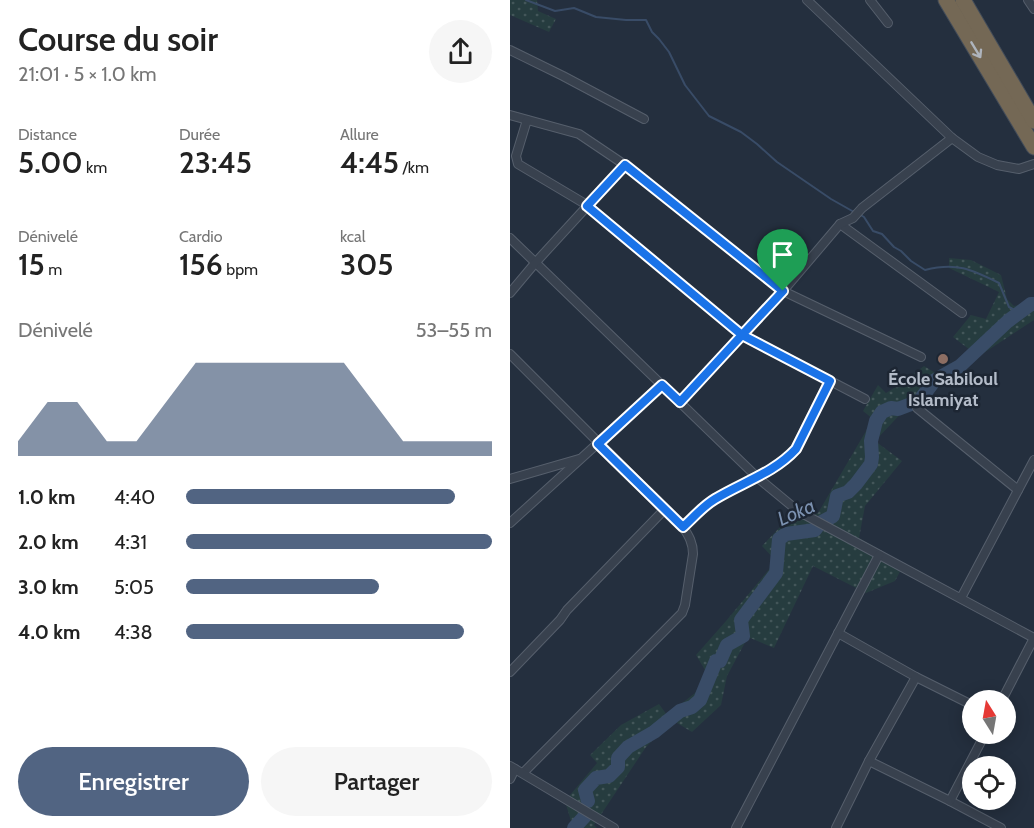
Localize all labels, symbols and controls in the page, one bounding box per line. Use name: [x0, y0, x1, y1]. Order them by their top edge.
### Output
text: Course du soir: [18, 19, 218, 59]
button: share: [429, 20, 492, 83]
one-way arrow: [970, 41, 982, 58]
text: 21:01 · 5 × 1.0 km: [18, 62, 157, 86]
text: Distance: [18, 125, 77, 144]
text: Durée: [179, 125, 220, 144]
text: Allure: [340, 125, 379, 144]
text: 5.00: [18, 144, 83, 181]
text: 23:45: [179, 144, 252, 181]
text: 4:45: [340, 144, 399, 181]
text: km: [83, 158, 107, 177]
text: /km: [399, 158, 429, 177]
text: Dénivelé: [18, 227, 78, 246]
text: Cardio: [179, 227, 222, 246]
text: kcal: [340, 227, 366, 246]
pin: [757, 229, 808, 291]
icon: arrive: [766, 238, 799, 271]
text: 15: [18, 246, 45, 283]
text: 156: [179, 246, 223, 283]
text: 305: [340, 246, 393, 283]
text: m: [45, 260, 62, 279]
text: bpm: [223, 260, 258, 279]
text: Dénivelé: [18, 318, 93, 342]
text: 53–55 m: [416, 318, 492, 342]
marker: École Sabiloul Islamiyat: [936, 352, 950, 366]
place label: École Sabiloul Islamiyat: [888, 368, 998, 411]
text: 1.0 km: [18, 485, 75, 509]
text: 4:40: [114, 485, 155, 509]
water label: Loka: [773, 493, 819, 531]
text: 2.0 km: [18, 530, 79, 554]
text: 4:31: [114, 530, 147, 554]
text: 3.0 km: [18, 575, 79, 599]
text: 5:05: [114, 575, 154, 599]
text: 4.0 km: [18, 620, 80, 644]
text: 4:38: [114, 620, 153, 644]
north arrow: [962, 690, 1016, 744]
map controls: [962, 690, 1016, 810]
button: Enregistrer: [18, 747, 249, 816]
button: Partager: [261, 747, 492, 816]
button: locate: [962, 756, 1016, 810]

